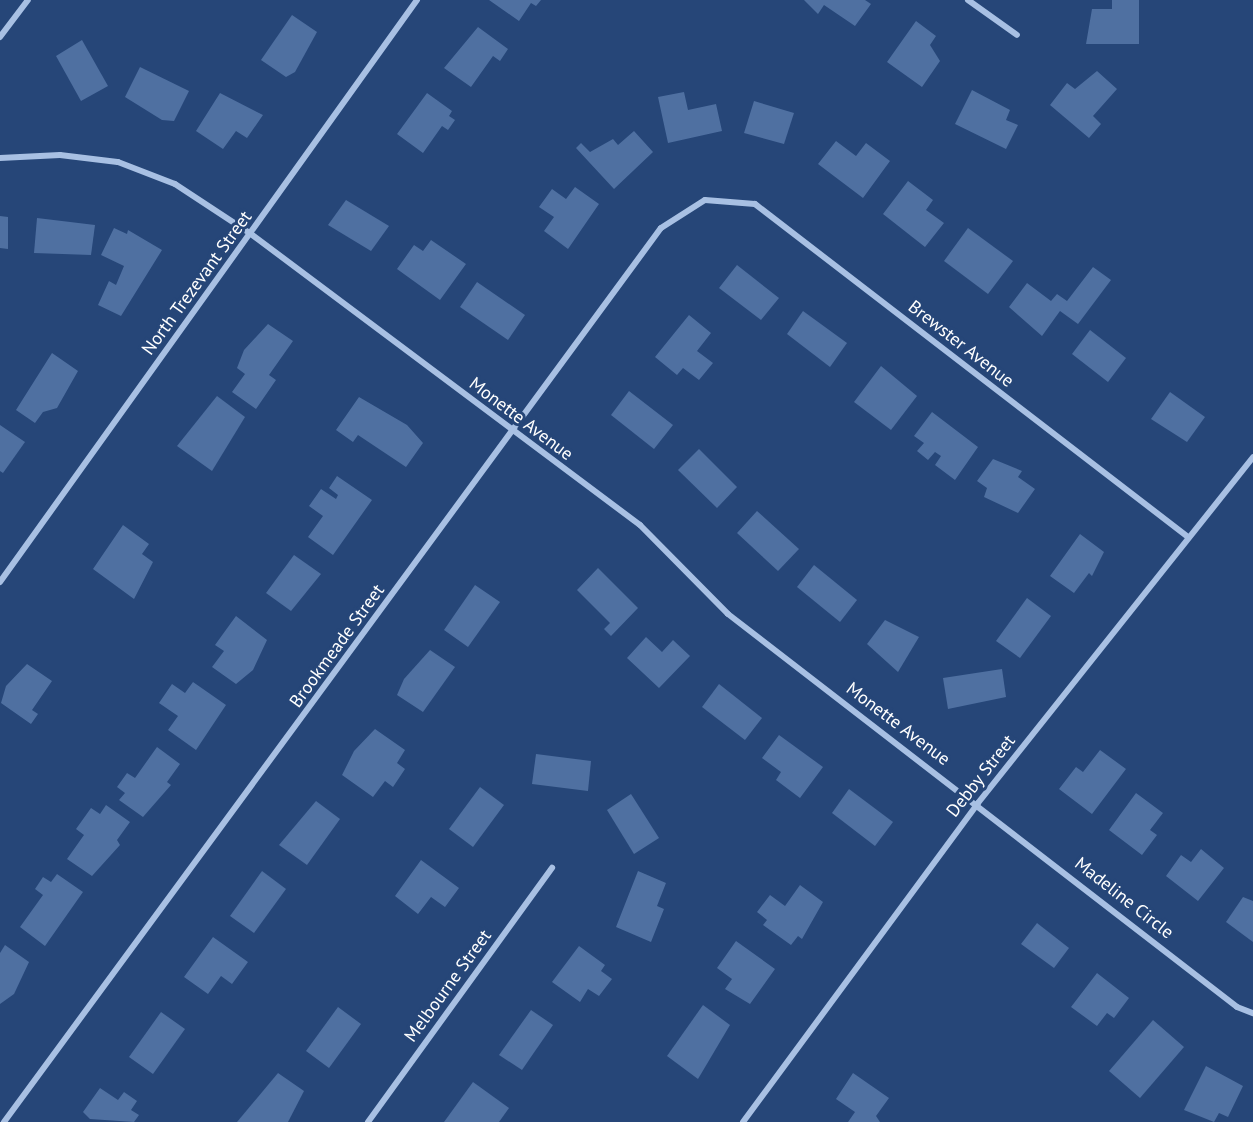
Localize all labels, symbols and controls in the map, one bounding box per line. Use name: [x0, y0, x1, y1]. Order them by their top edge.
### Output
street label: North Trezevant Street: [137, 207, 257, 359]
street label: Brewster Avenue: [904, 296, 1018, 392]
street label: Monette Avenue: [465, 373, 577, 465]
street label: Brookmeade Street: [285, 580, 389, 712]
street label: Monette Avenue: [842, 678, 954, 770]
street label: Debby Street: [942, 730, 1020, 822]
street label: Madeline Circle: [1070, 853, 1178, 943]
street label: Melbourne Street: [400, 926, 496, 1046]

